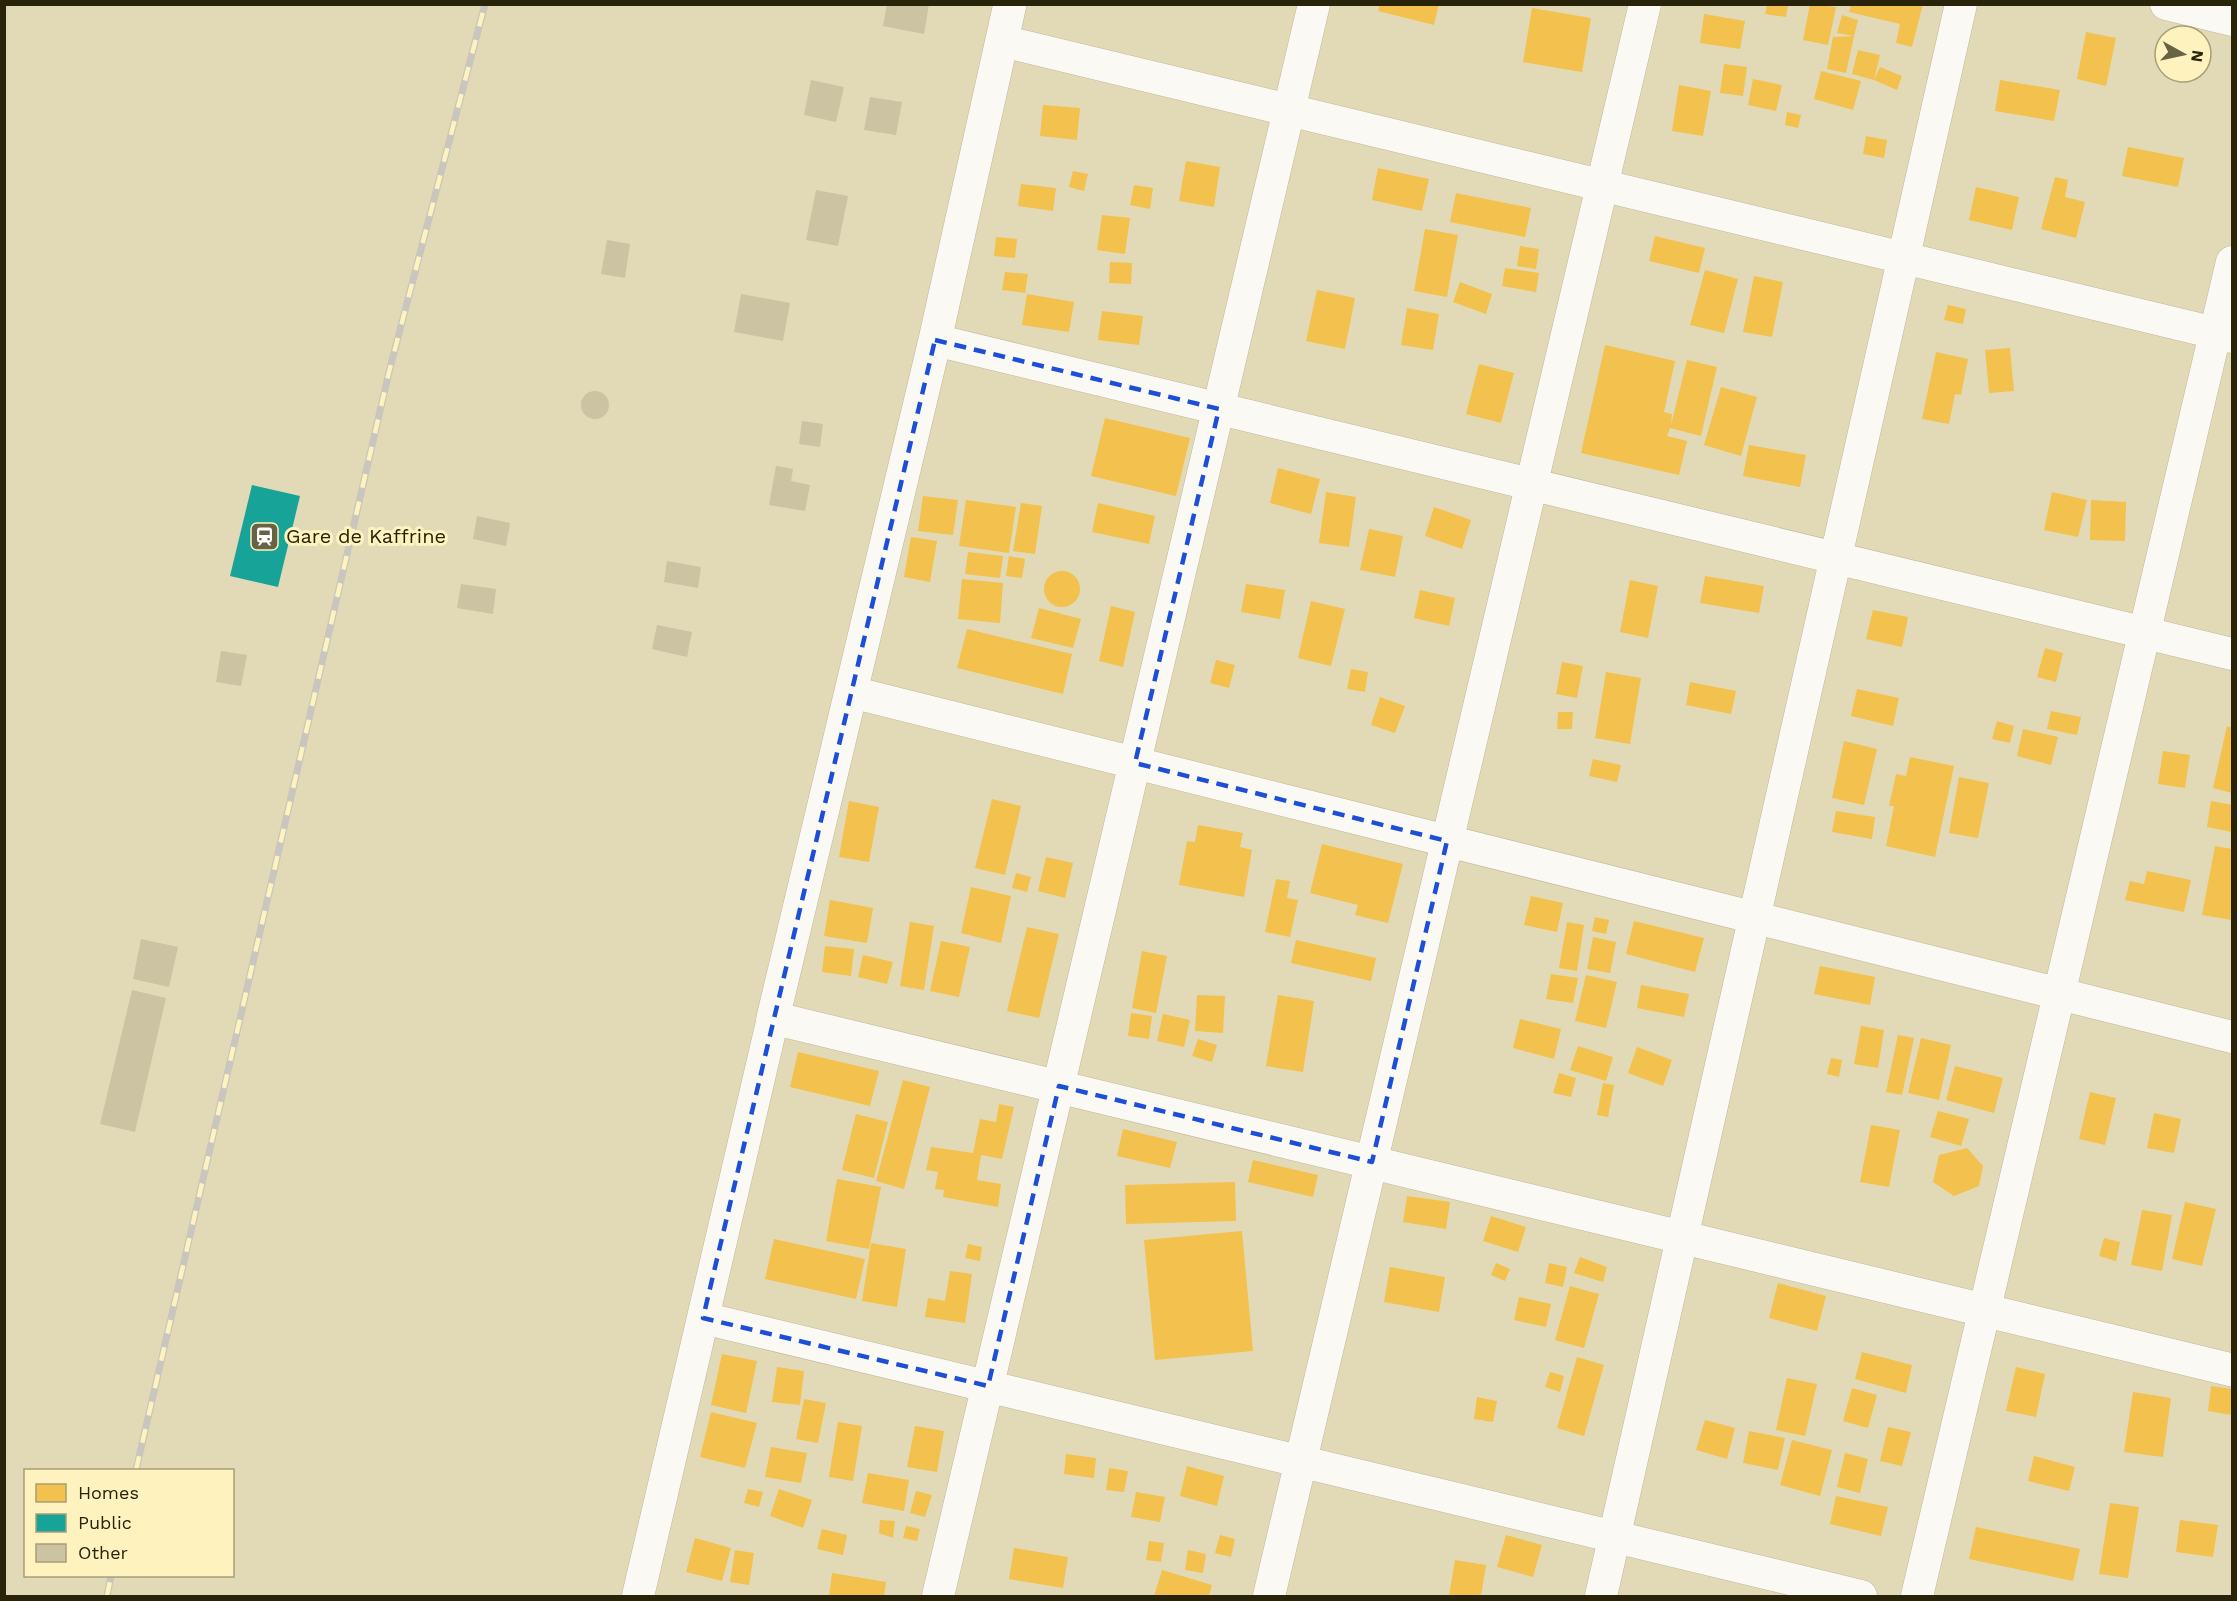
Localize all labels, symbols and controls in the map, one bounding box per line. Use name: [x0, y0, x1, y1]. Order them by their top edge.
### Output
north arrow: [2153, 24, 2213, 84]
text: N: [2187, 49, 2208, 63]
station icon: Gare de Kaffrine: [249, 520, 281, 552]
place label: Gare de Kaffrine: [286, 524, 446, 548]
legend: [24, 1469, 234, 1577]
text: Homes: [78, 1482, 139, 1503]
text: Public: [78, 1512, 132, 1533]
text: Other: [78, 1542, 128, 1563]

